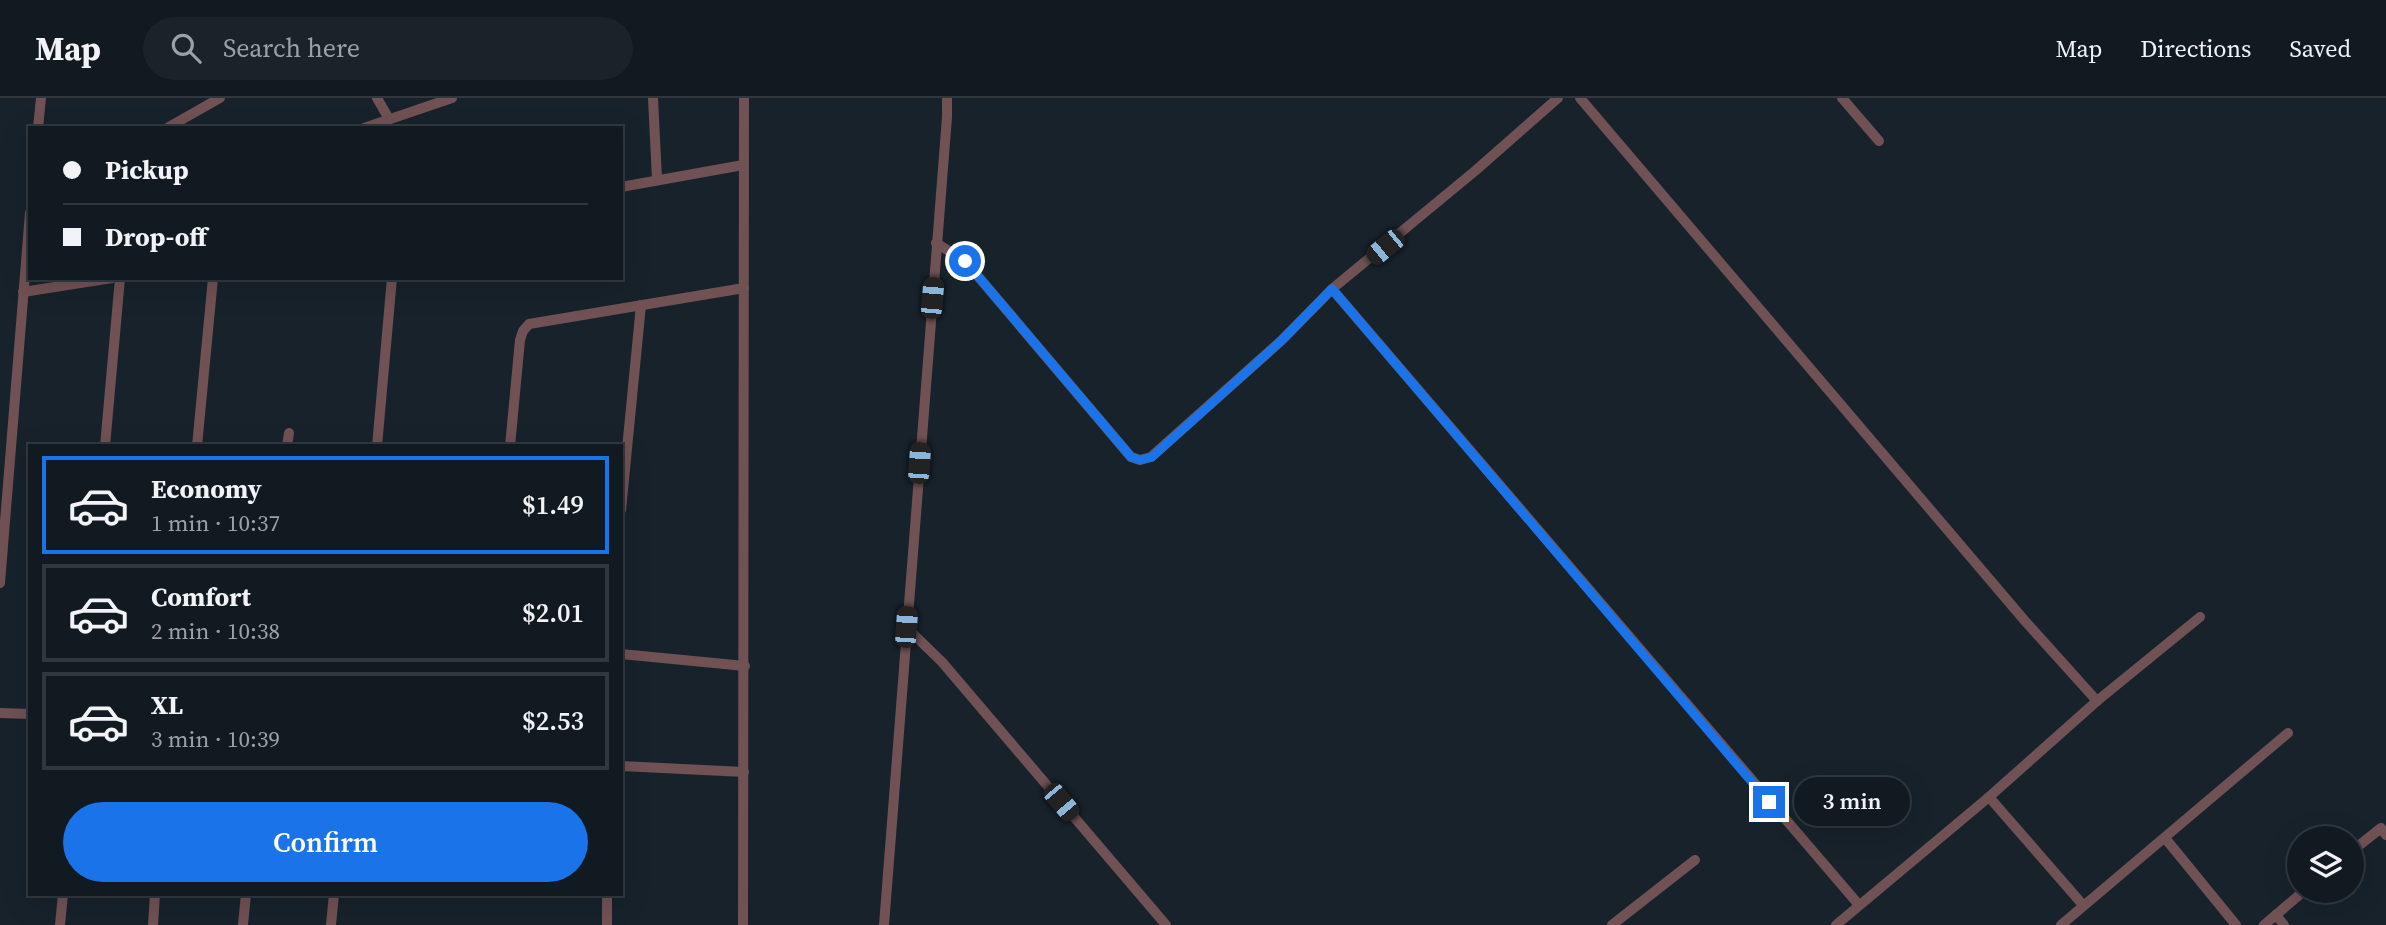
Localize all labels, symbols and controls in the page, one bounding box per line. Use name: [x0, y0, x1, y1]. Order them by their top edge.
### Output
search box: [143, 17, 633, 80]
text: Map: [35, 26, 101, 71]
icon: search: [167, 29, 205, 67]
text: Search here: [223, 30, 360, 66]
text: Map: [2055, 32, 2102, 65]
text: Directions: [2140, 32, 2251, 65]
text: Saved: [2289, 32, 2351, 65]
text: Pickup: [105, 152, 189, 188]
text: Drop-off: [105, 219, 207, 255]
car: [1363, 226, 1408, 268]
route start: [949, 245, 981, 277]
car: [920, 276, 945, 320]
car: [908, 441, 931, 485]
text: Economy: [151, 471, 262, 507]
icon: car: [67, 474, 130, 537]
text: $1.49: [522, 487, 584, 523]
text: 1 min · 10:37: [151, 507, 280, 539]
text: Comfort: [151, 579, 251, 615]
icon: car: [67, 582, 130, 645]
text: $2.01: [522, 595, 584, 631]
car: [895, 605, 918, 649]
text: 2 min · 10:38: [151, 615, 280, 647]
text: XL: [151, 687, 183, 723]
icon: car: [67, 690, 130, 753]
text: $2.53: [522, 703, 584, 739]
text: 3 min · 10:39: [151, 723, 280, 755]
callout: 3 min: [1794, 778, 1909, 826]
car: [1040, 779, 1083, 825]
text: 3 min: [1822, 785, 1882, 817]
route end: [1753, 786, 1785, 818]
button: Confirm: [63, 802, 588, 882]
map controls: [2287, 826, 2364, 903]
button: layers: [2287, 826, 2364, 903]

